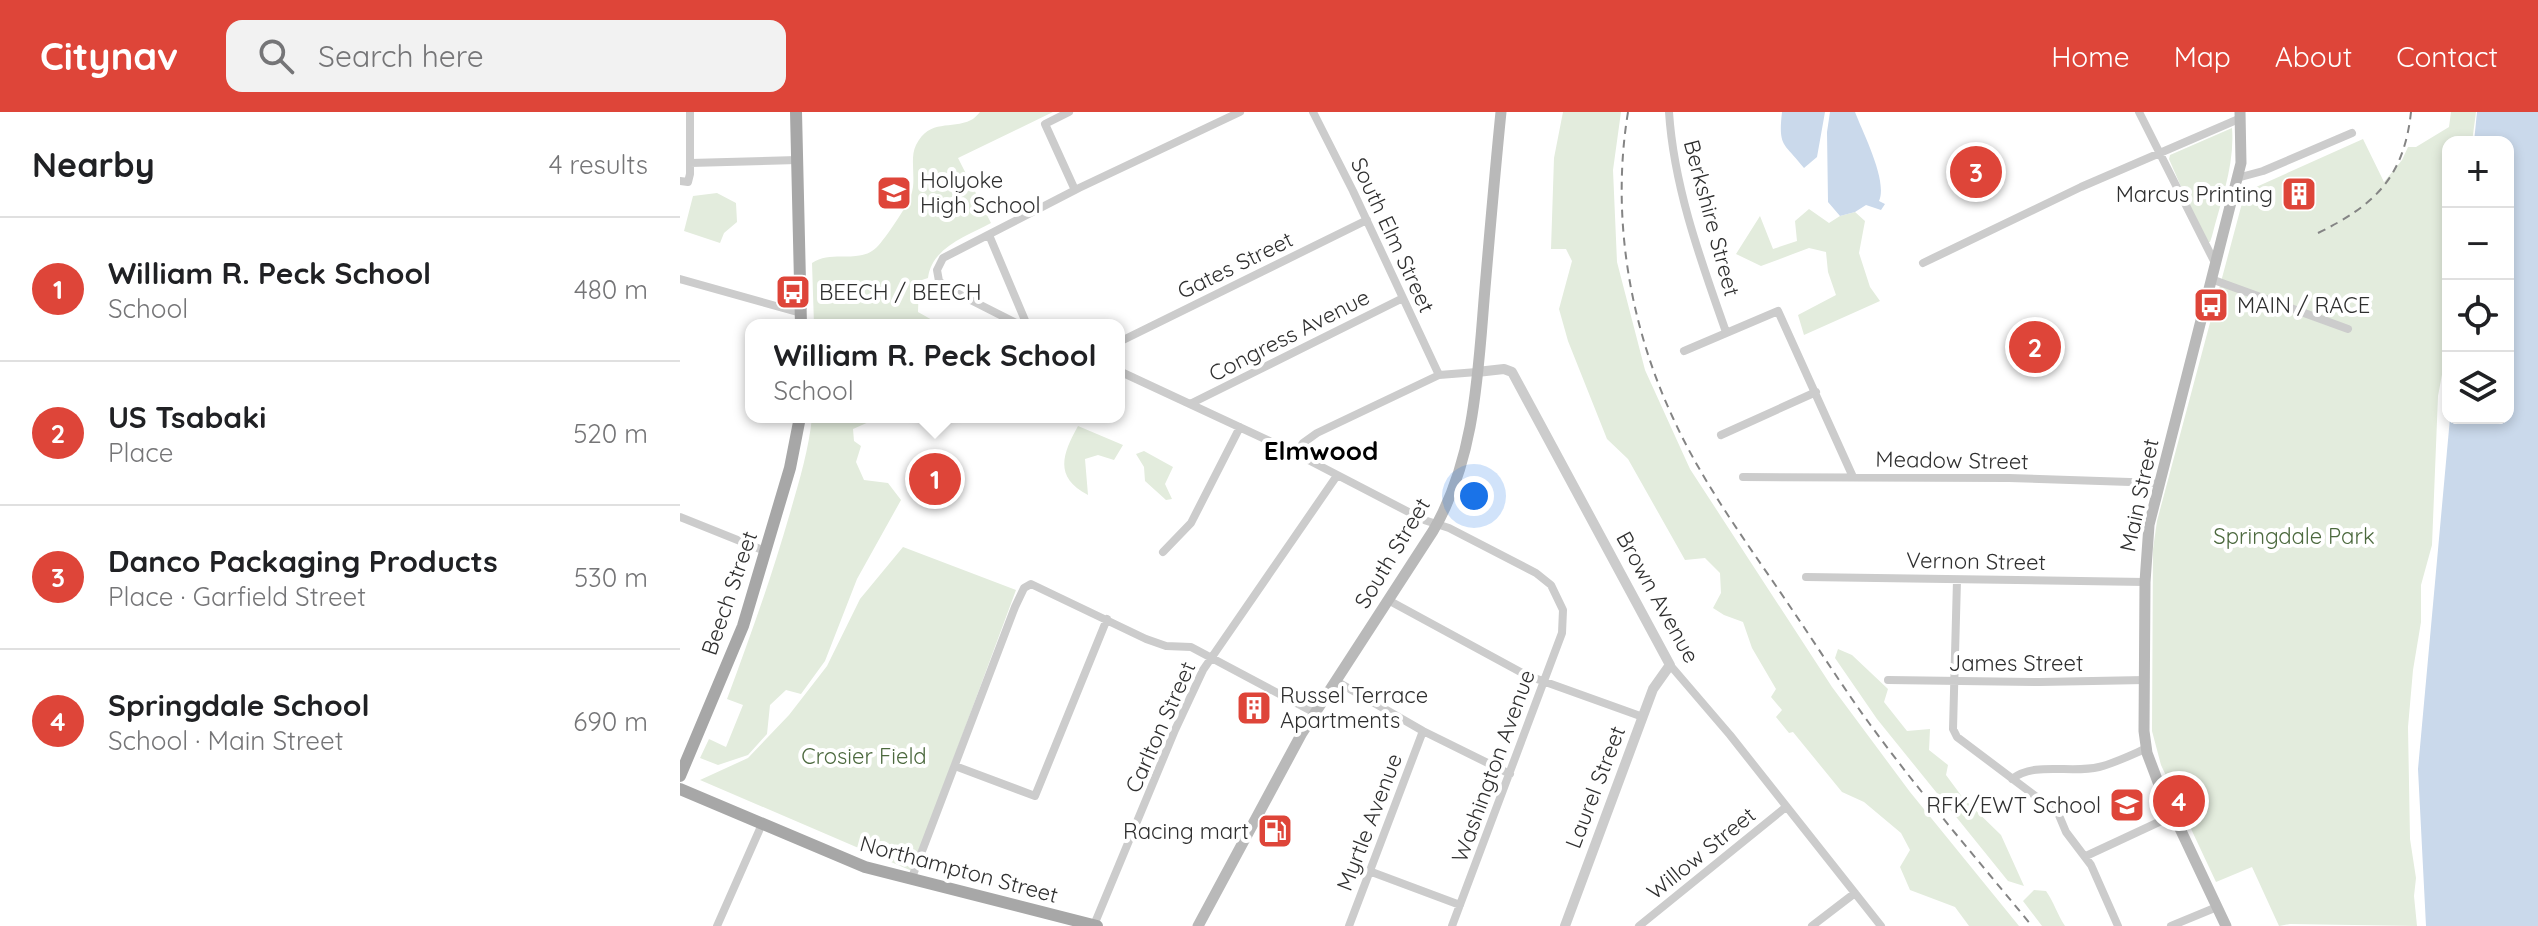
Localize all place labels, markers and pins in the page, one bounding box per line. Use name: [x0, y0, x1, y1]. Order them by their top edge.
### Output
pin: 3: [1950, 142, 2002, 202]
place label: Holyoke High School: [920, 166, 1041, 219]
school or university icon: Holyoke High School: [875, 174, 913, 212]
building icon: Marcus Printing: [2280, 175, 2318, 213]
place label: Marcus Printing: [2116, 180, 2273, 208]
bus stop icon: BEECH / BEECH: [774, 273, 812, 311]
place label: BEECH / BEECH: [819, 278, 982, 306]
bus stop icon: MAIN / RACE: [2192, 286, 2230, 324]
place label: MAIN / RACE: [2237, 291, 2370, 319]
pin: 2: [2009, 317, 2061, 377]
pin: 1: [909, 449, 961, 509]
place label: Russel Terrace Apartments: [1280, 681, 1428, 734]
building icon: Russel Terrace Apartments: [1235, 689, 1273, 727]
pin: 4: [2153, 771, 2205, 831]
school or university icon: RFK/EWT School: [2108, 786, 2146, 824]
place label: RFK/EWT School: [1926, 791, 2101, 819]
fuel station icon: Racing mart: [1256, 812, 1294, 850]
place label: Racing mart: [1123, 817, 1249, 845]

